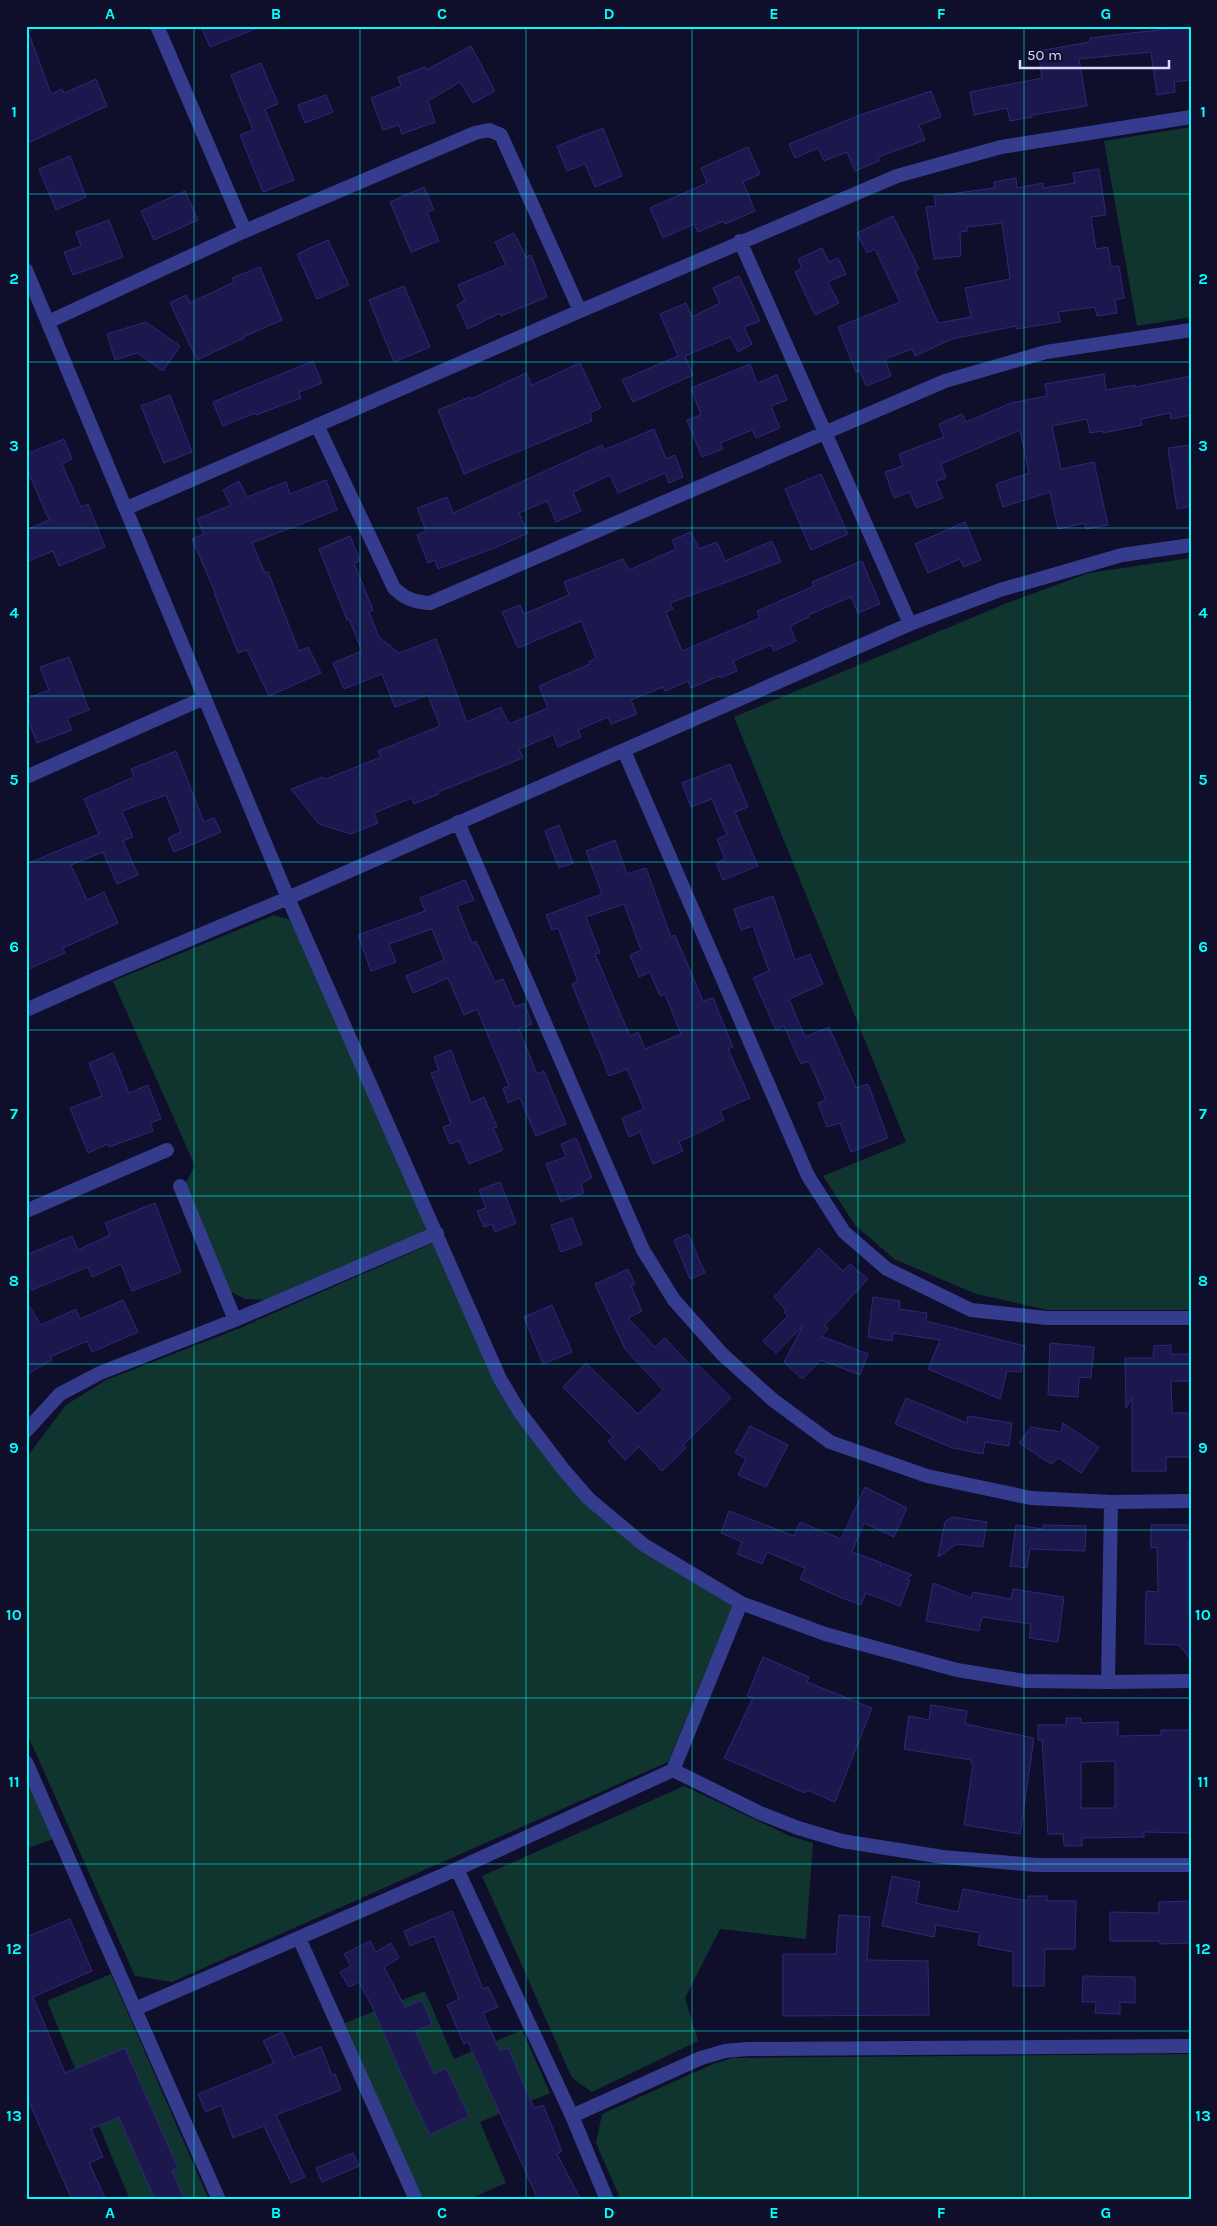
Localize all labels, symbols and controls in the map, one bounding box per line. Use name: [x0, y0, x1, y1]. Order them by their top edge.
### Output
text: A: [105, 4, 115, 23]
text: B: [271, 4, 281, 23]
text: C: [437, 4, 447, 23]
text: D: [604, 4, 615, 23]
text: E: [769, 4, 779, 23]
text: F: [937, 4, 946, 23]
text: G: [1101, 4, 1111, 23]
scale bar: [1020, 38, 1168, 70]
text: 50 m: [1027, 46, 1062, 64]
text: 1: [11, 102, 17, 121]
text: 1: [1200, 102, 1206, 121]
text: 2: [9, 269, 19, 288]
text: 2: [1198, 269, 1208, 288]
text: 3: [9, 436, 19, 455]
text: 3: [1198, 436, 1208, 455]
text: 4: [9, 603, 19, 622]
text: 4: [1198, 603, 1208, 622]
text: 5: [9, 770, 19, 789]
text: 5: [1198, 770, 1208, 789]
text: 6: [9, 937, 19, 956]
text: 6: [1198, 937, 1208, 956]
text: 7: [10, 1104, 18, 1123]
text: 7: [1199, 1104, 1207, 1123]
text: 8: [9, 1271, 19, 1290]
text: 8: [1198, 1271, 1208, 1290]
text: 9: [9, 1438, 19, 1457]
text: 9: [1198, 1438, 1208, 1457]
text: 10: [6, 1605, 22, 1624]
text: 10: [1195, 1605, 1211, 1624]
text: 11: [8, 1772, 20, 1791]
text: 11: [1197, 1772, 1209, 1791]
text: 12: [6, 1939, 22, 1958]
text: 12: [1195, 1939, 1211, 1958]
text: 13: [6, 2106, 22, 2125]
text: 13: [1195, 2106, 1211, 2125]
text: A: [105, 2203, 115, 2222]
text: B: [271, 2203, 281, 2222]
text: C: [437, 2203, 447, 2222]
text: D: [604, 2203, 615, 2222]
text: E: [769, 2203, 779, 2222]
text: F: [937, 2203, 946, 2222]
text: G: [1101, 2203, 1111, 2222]

